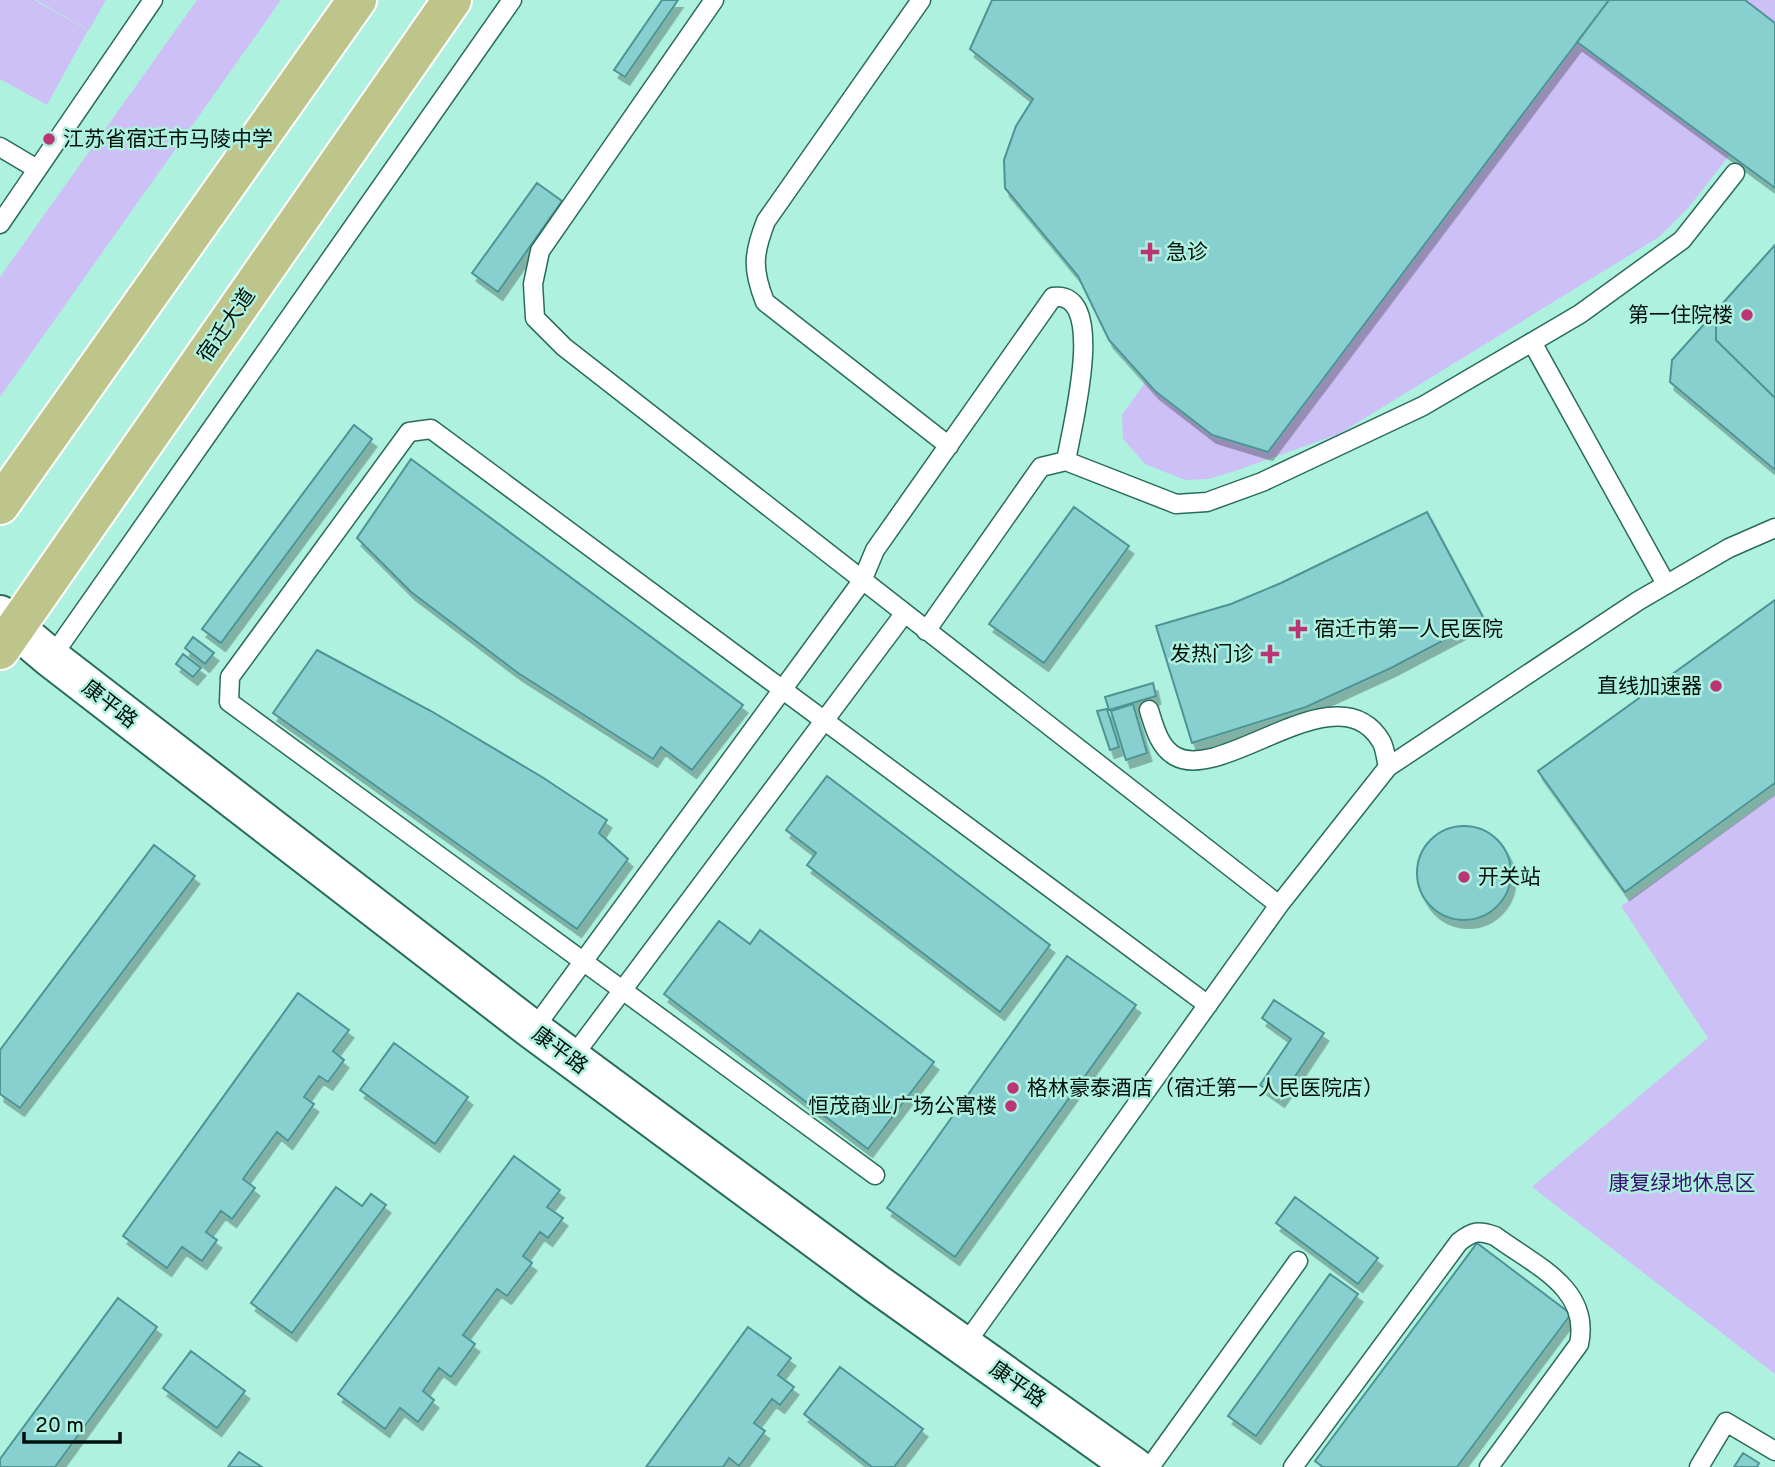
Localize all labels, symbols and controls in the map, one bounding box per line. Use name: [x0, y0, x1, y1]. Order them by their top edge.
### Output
place label: 江苏省宿迁市马陵中学: [63, 127, 273, 154]
marker: 江苏省宿迁市马陵中学: [41, 131, 57, 147]
place label: 急诊: [1166, 240, 1208, 267]
marker: 急诊: [1140, 242, 1160, 262]
street label: 宿迁大道: [192, 284, 262, 368]
place label: 第一住院楼: [1628, 303, 1733, 330]
marker: 第一住院楼: [1739, 307, 1755, 323]
place label: 宿迁市第一人民医院: [1314, 617, 1503, 644]
marker: 宿迁市第一人民医院: [1288, 619, 1308, 639]
place label: 发热门诊: [1170, 642, 1254, 669]
marker: 发热门诊: [1260, 644, 1280, 664]
place label: 直线加速器: [1597, 674, 1702, 701]
street label: 康平路: [76, 675, 142, 735]
marker: 直线加速器: [1708, 678, 1724, 694]
place label: 开关站: [1478, 865, 1541, 892]
marker: 开关站: [1456, 869, 1472, 885]
street label: 康平路: [526, 1021, 592, 1081]
place label: 格林豪泰酒店（宿迁第一人民医院店）: [1027, 1076, 1384, 1103]
marker: 格林豪泰酒店（宿迁第一人民医院店）: [1005, 1080, 1021, 1096]
place label: 恒茂商业广场公寓楼: [808, 1094, 997, 1121]
marker: 恒茂商业广场公寓楼: [1003, 1098, 1019, 1114]
park label: 康复绿地休息区: [1609, 1171, 1756, 1198]
street label: 康平路: [984, 1356, 1051, 1414]
scale bar: [24, 1400, 121, 1444]
text: 20 m: [35, 1413, 84, 1440]

